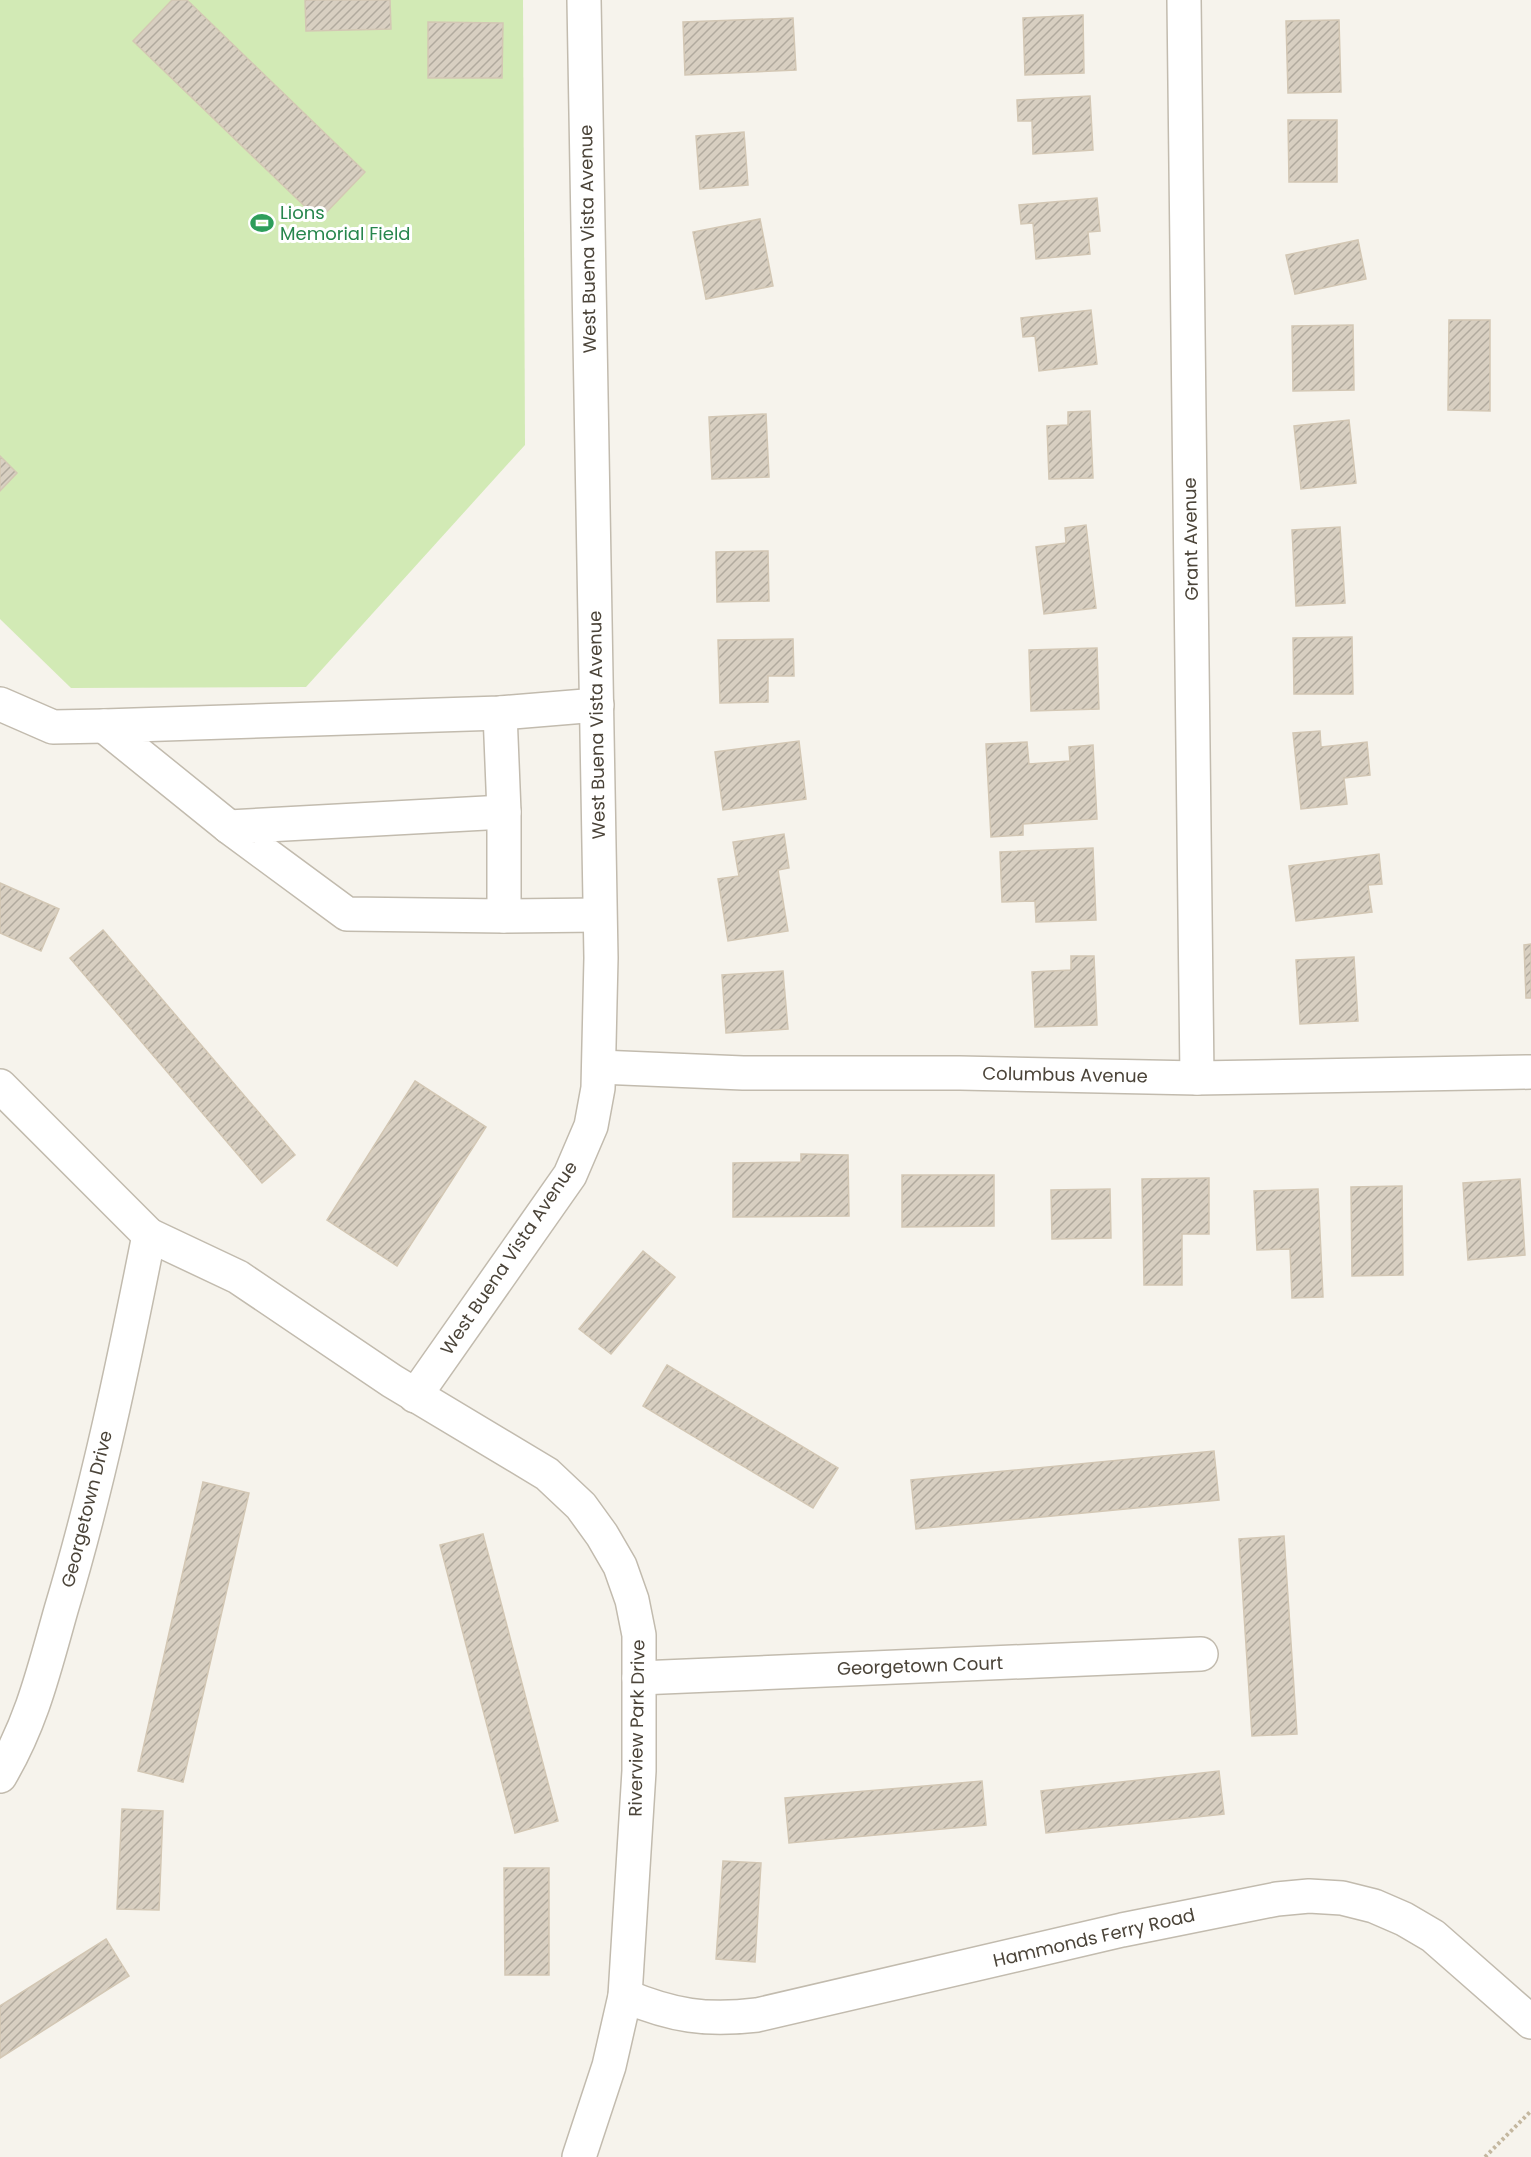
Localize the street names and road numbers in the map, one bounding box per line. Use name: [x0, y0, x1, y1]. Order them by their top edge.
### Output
street label: West Buena Vista Avenue: [573, 124, 602, 354]
street label: Grant Avenue: [1177, 477, 1204, 601]
street label: West Buena Vista Avenue: [582, 610, 611, 840]
street label: Columbus Avenue: [982, 1061, 1148, 1088]
street label: West Buena Vista Avenue: [434, 1156, 583, 1360]
street label: Georgetown Drive: [55, 1428, 118, 1590]
street label: Riverview Park Drive: [622, 1639, 651, 1817]
street label: Georgetown Court: [837, 1650, 1003, 1681]
street label: Hammonds Ferry Road: [990, 1902, 1197, 1973]

